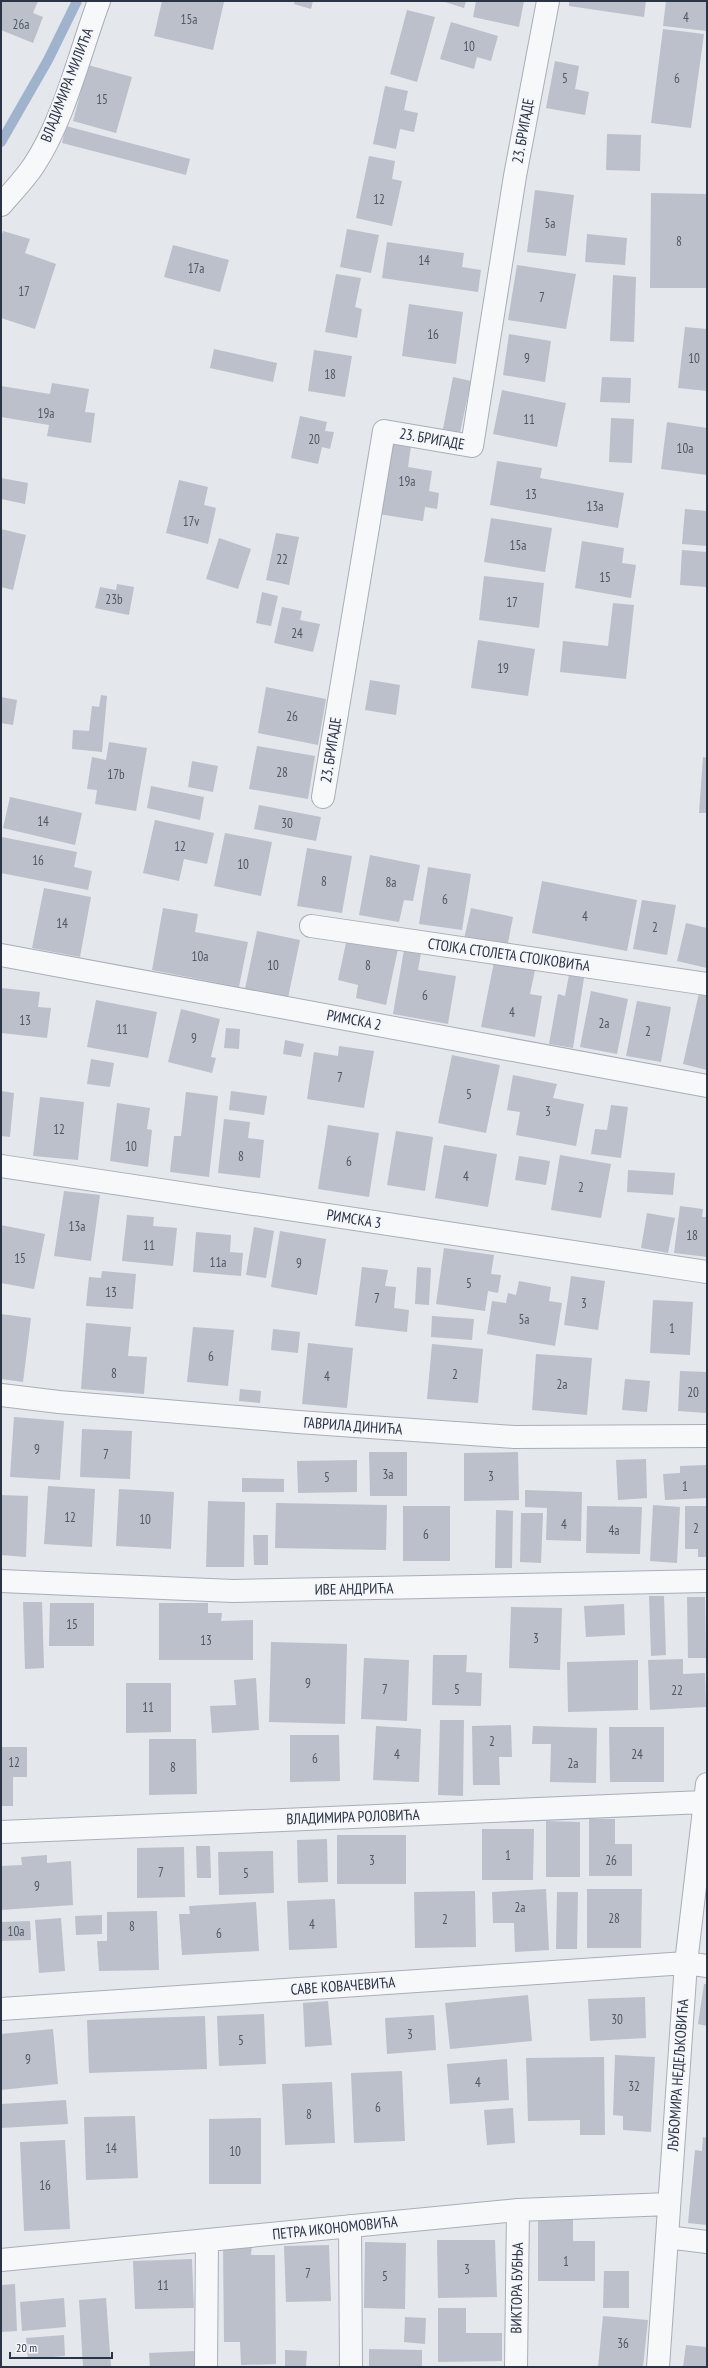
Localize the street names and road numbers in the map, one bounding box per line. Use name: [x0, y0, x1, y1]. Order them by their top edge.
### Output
street label: ВЛАДИМИРА МИЛИЋА: [36, 24, 97, 145]
street label: 23. БРИГАДЕ: [507, 97, 538, 165]
street label: 23. БРИГАДЕ: [398, 423, 466, 454]
street label: 23. БРИГАДЕ: [316, 716, 345, 784]
street label: СТОЈКА СТОЛЕТА СТОЈКОВИЋА: [427, 934, 592, 975]
street label: РИМСКА 2: [325, 1005, 383, 1034]
street label: РИМСКА 3: [325, 1205, 383, 1232]
street label: ГАВРИЛА ДИНИЋА: [303, 1413, 404, 1439]
street label: ИВЕ АНДРИЋА: [314, 1578, 394, 1599]
street label: ВЛАДИМИРА РОЛОВИЋА: [286, 1805, 421, 1828]
street label: САВЕ КОВАЧЕВИЋА: [290, 1972, 397, 1999]
street label: ЉУБОМИРА НЕДЕЉКОВИЋА: [663, 1997, 692, 2153]
street label: ПЕТРА ИКОНОМОВИЋА: [271, 2211, 399, 2244]
street label: ВИКТОРА БУБЊА: [506, 2241, 527, 2334]

